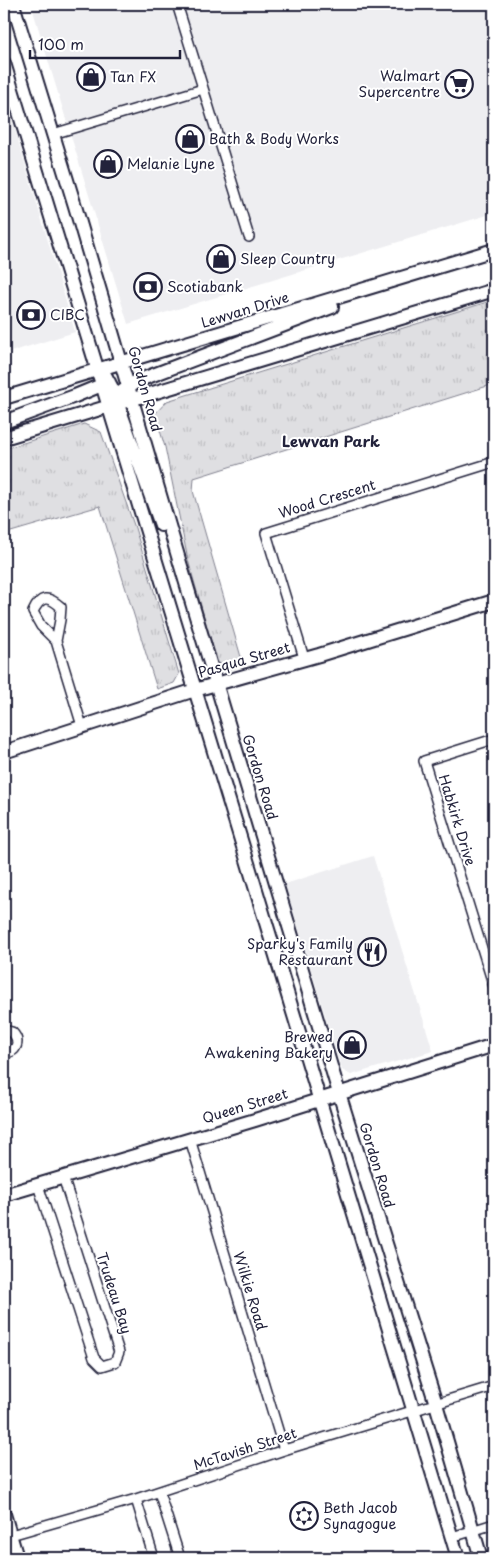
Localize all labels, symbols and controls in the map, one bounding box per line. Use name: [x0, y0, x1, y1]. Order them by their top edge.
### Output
scale bar: [30, 28, 180, 60]
text: 100 m: [38, 32, 84, 55]
shop icon: Tan FX: [76, 62, 106, 92]
place label: Walmart Supercentre: [359, 65, 440, 102]
place label: Tan FX: [110, 66, 156, 87]
supermarket icon: Walmart Supercentre: [444, 69, 474, 99]
shop icon: Bath & Body Works: [175, 124, 205, 154]
place label: Bath & Body Works: [209, 128, 339, 149]
shop icon: Melanie Lyne: [93, 149, 123, 179]
place label: Melanie Lyne: [127, 153, 215, 174]
shop icon: Sleep Country: [206, 244, 236, 274]
place label: Sleep Country: [240, 248, 335, 269]
bank icon: Scotiabank: [133, 272, 163, 302]
place label: Scotiabank: [167, 276, 243, 297]
street label: Lewvan Drive: [198, 286, 291, 333]
bank icon: CIBC: [16, 300, 46, 330]
place label: CIBC: [50, 304, 85, 325]
street label: Gordon Road: [123, 343, 168, 434]
district label: Lewvan Park: [282, 429, 380, 452]
street label: Wood Crescent: [276, 474, 378, 523]
street label: Pasqua Street: [195, 636, 293, 683]
street label: Gordon Road: [238, 732, 283, 822]
street label: Habkirk Drive: [434, 772, 481, 868]
place label: Sparky's Family Restaurant: [247, 933, 353, 970]
restaurant icon: Sparky's Family Restaurant: [357, 937, 387, 967]
place label: Brewed Awakening Bakery: [205, 1026, 333, 1063]
shop icon: Brewed Awakening Bakery: [337, 1030, 367, 1060]
street label: Queen Street: [200, 1082, 290, 1128]
street label: Gordon Road: [355, 1120, 400, 1210]
street label: Trudeau Bay: [91, 1249, 138, 1336]
street label: Wilkie Road: [229, 1249, 272, 1333]
street label: McTavish Street: [190, 1422, 300, 1475]
place label: Beth Jacob Synagogue: [323, 1497, 398, 1534]
synagogue icon: Beth Jacob Synagogue: [289, 1501, 319, 1531]

